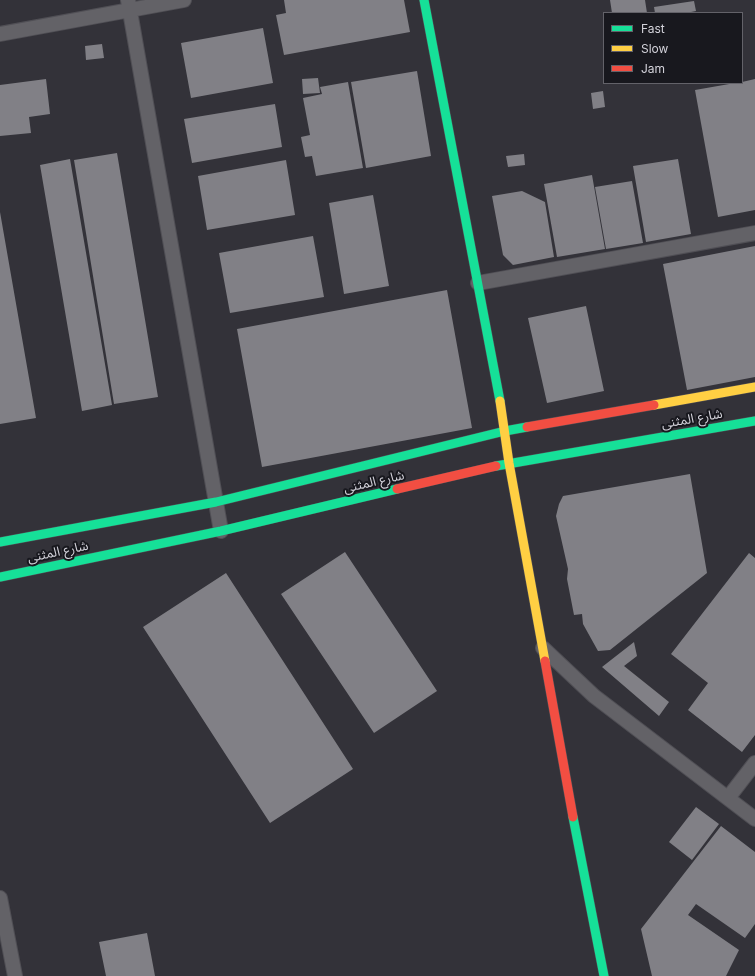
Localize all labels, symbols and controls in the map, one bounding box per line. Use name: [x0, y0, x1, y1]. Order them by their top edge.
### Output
legend: [603, 12, 743, 84]
text: Fast: [641, 21, 665, 36]
text: Slow: [641, 41, 668, 56]
text: Jam: [641, 61, 665, 76]
street label: شارع المثنى: [660, 406, 724, 432]
street label: شارع المثنى: [342, 467, 406, 497]
street label: شارع المثنى: [26, 538, 90, 566]

